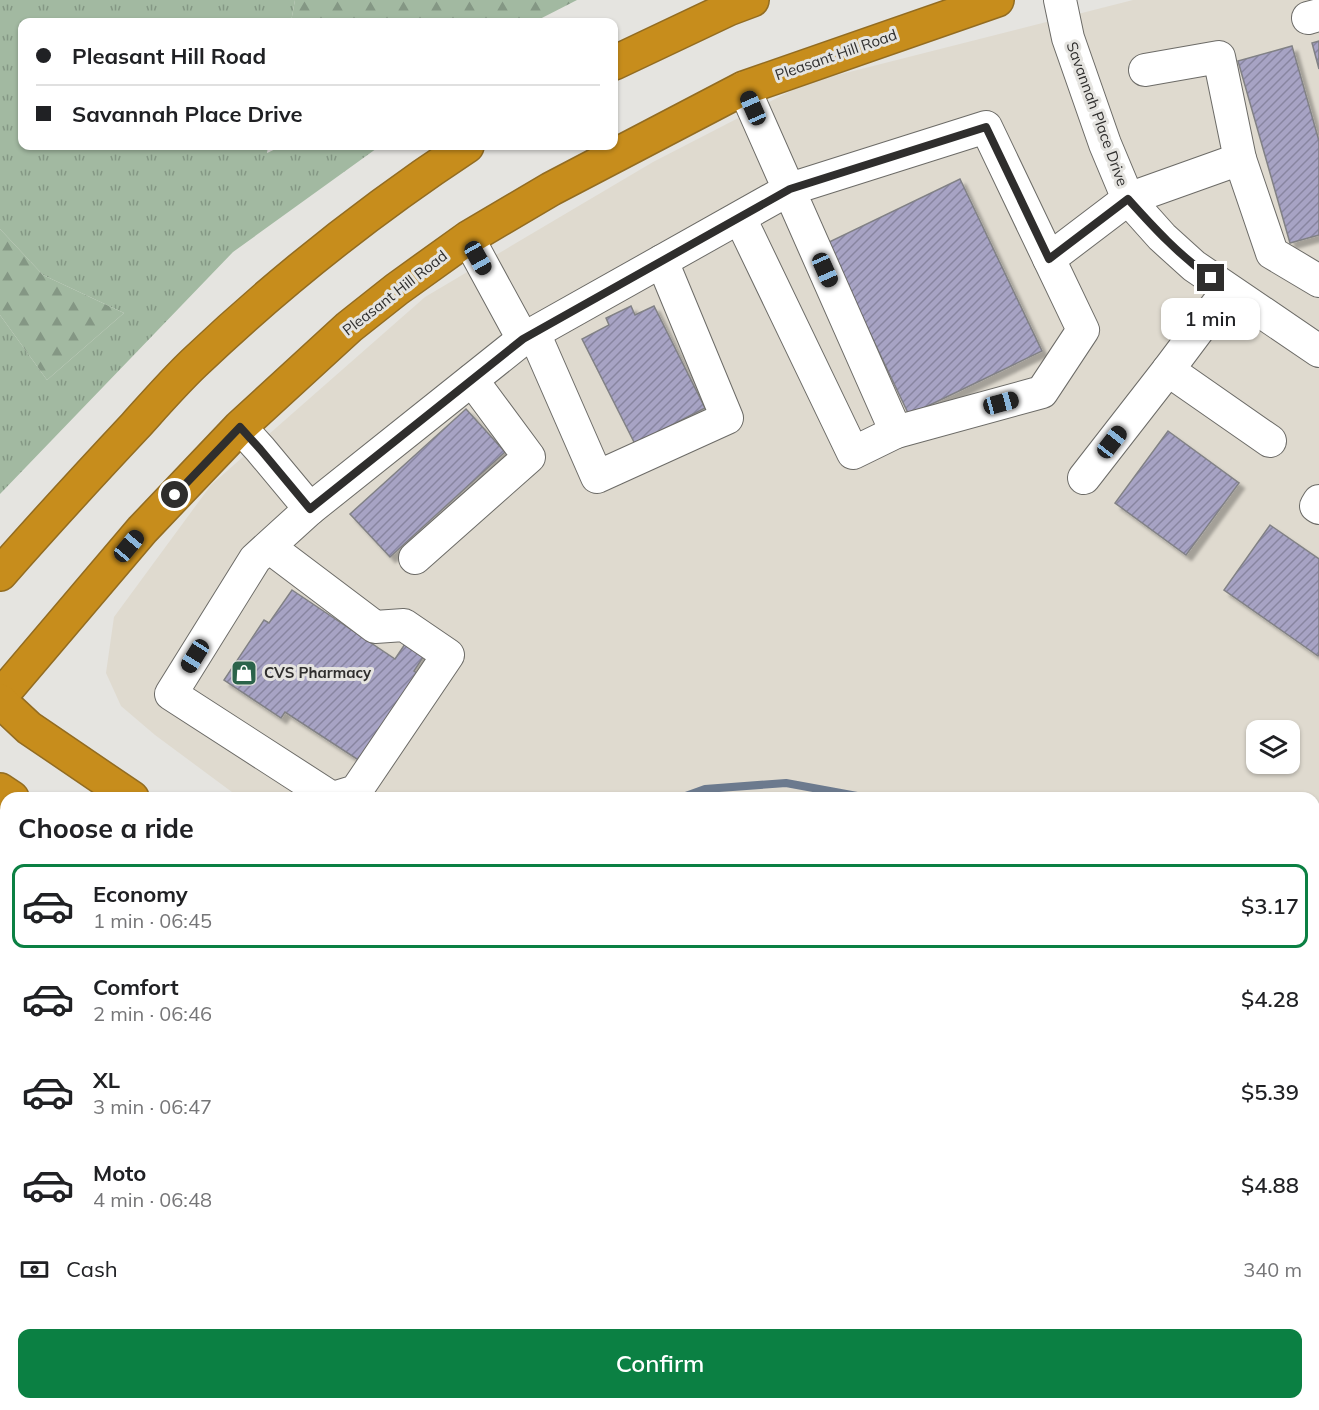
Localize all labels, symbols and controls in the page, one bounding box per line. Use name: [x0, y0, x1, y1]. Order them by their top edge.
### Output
street label: Pleasant Hill Road: [772, 25, 899, 84]
street label: Savannah Place Drive: [1062, 39, 1132, 189]
text: Pleasant Hill Road: [72, 42, 266, 70]
car: [737, 88, 769, 128]
text: Savannah Place Drive: [72, 100, 303, 128]
car: [461, 238, 495, 278]
street label: Pleasant Hill Road: [338, 246, 451, 339]
car: [809, 250, 841, 290]
route end: [1197, 264, 1224, 291]
callout: 1 min: [1162, 299, 1260, 341]
text: 1 min: [1185, 306, 1236, 331]
car: [981, 390, 1021, 416]
car: [1094, 422, 1130, 462]
route start: [161, 481, 188, 508]
car: [111, 526, 147, 566]
car: [178, 636, 212, 676]
shop icon: CVS Pharmacy: [229, 658, 259, 688]
place label: CVS Pharmacy: [264, 663, 372, 682]
map controls: [1246, 720, 1300, 774]
button: layers: [1246, 720, 1300, 774]
text: Choose a ride: [18, 811, 194, 845]
icon: car: [21, 879, 75, 933]
text: Economy: [93, 880, 188, 908]
text: $3.17: [1241, 892, 1299, 920]
text: 1 min · 06:45: [93, 908, 212, 933]
icon: car: [21, 972, 75, 1026]
text: Comfort: [93, 973, 179, 1001]
text: $4.28: [1241, 985, 1299, 1013]
text: 2 min · 06:46: [93, 1001, 212, 1026]
icon: car: [21, 1065, 75, 1119]
text: XL: [93, 1066, 120, 1094]
text: $5.39: [1241, 1078, 1299, 1106]
text: 3 min · 06:47: [93, 1094, 212, 1119]
icon: car: [21, 1158, 75, 1212]
text: Moto: [93, 1159, 146, 1187]
text: $4.88: [1241, 1171, 1299, 1199]
text: 4 min · 06:48: [93, 1187, 212, 1212]
icon: cash: [18, 1253, 51, 1286]
text: Cash: [66, 1255, 118, 1283]
text: 340 m: [1243, 1257, 1302, 1282]
button: Confirm: [18, 1329, 1302, 1398]

